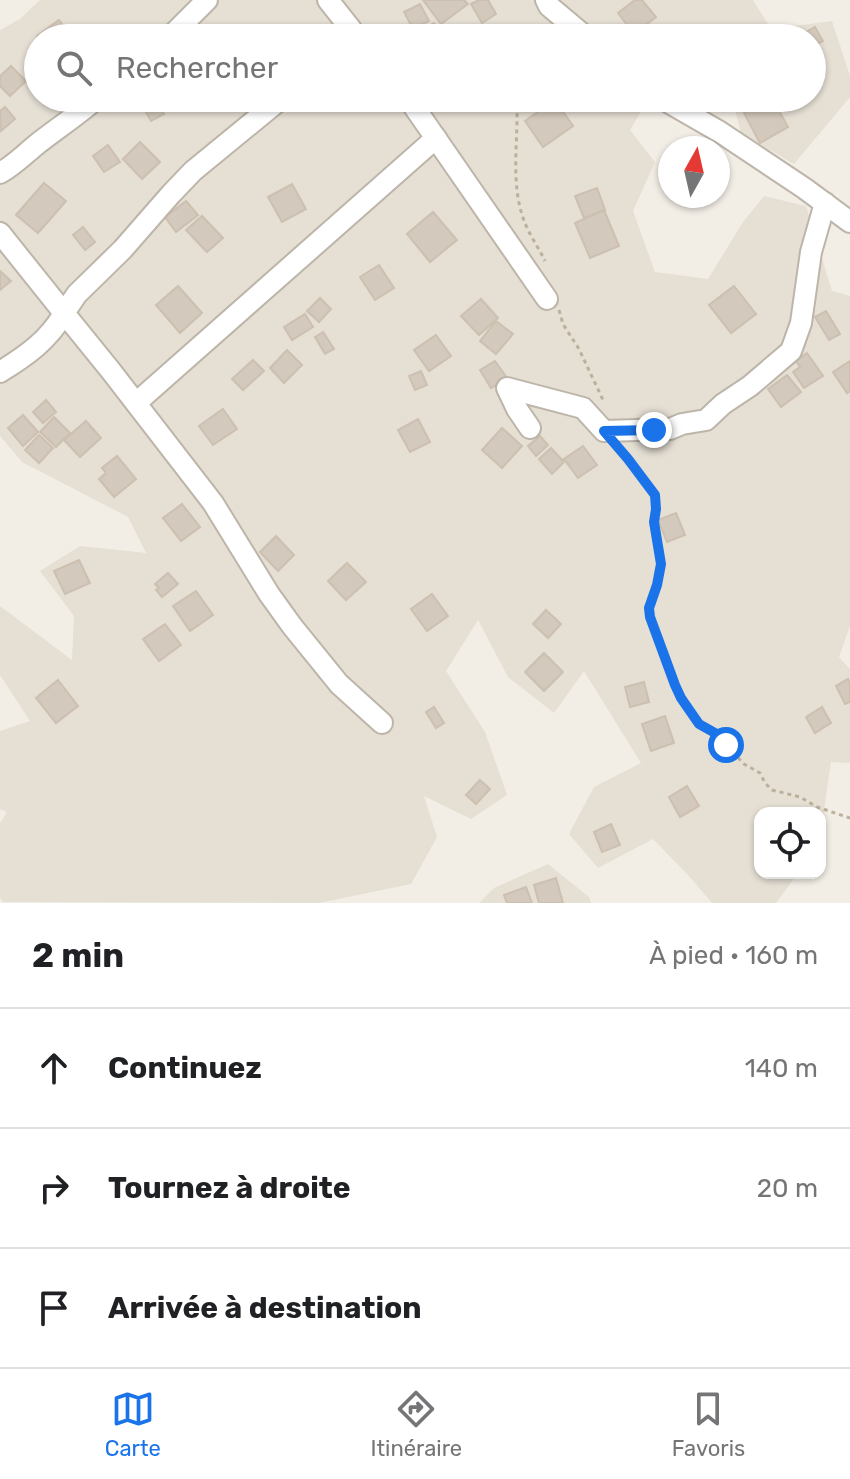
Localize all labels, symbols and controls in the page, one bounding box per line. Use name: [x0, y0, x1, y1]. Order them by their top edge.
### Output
search box: [24, 24, 826, 112]
icon: search: [52, 46, 96, 90]
text: Rechercher: [116, 50, 278, 86]
north arrow: [658, 136, 730, 208]
route end: [636, 412, 672, 448]
route start: [708, 727, 744, 763]
map controls: [754, 807, 826, 879]
button: locate: [754, 807, 826, 879]
text: 2 min: [32, 935, 124, 976]
text: À pied · 160 m: [649, 940, 818, 971]
icon: ahead: [32, 1046, 76, 1090]
text: Continuez: [108, 1050, 262, 1086]
text: 140 m: [745, 1053, 818, 1084]
icon: right: [32, 1166, 76, 1210]
text: Tournez à droite: [108, 1170, 351, 1206]
text: 20 m: [757, 1173, 818, 1204]
icon: arrive: [32, 1286, 76, 1330]
text: Arrivée à destination: [108, 1290, 422, 1326]
tab: Carte: [105, 1387, 161, 1462]
tab: Itinéraire: [370, 1387, 462, 1462]
tab: Favoris: [672, 1387, 745, 1462]

